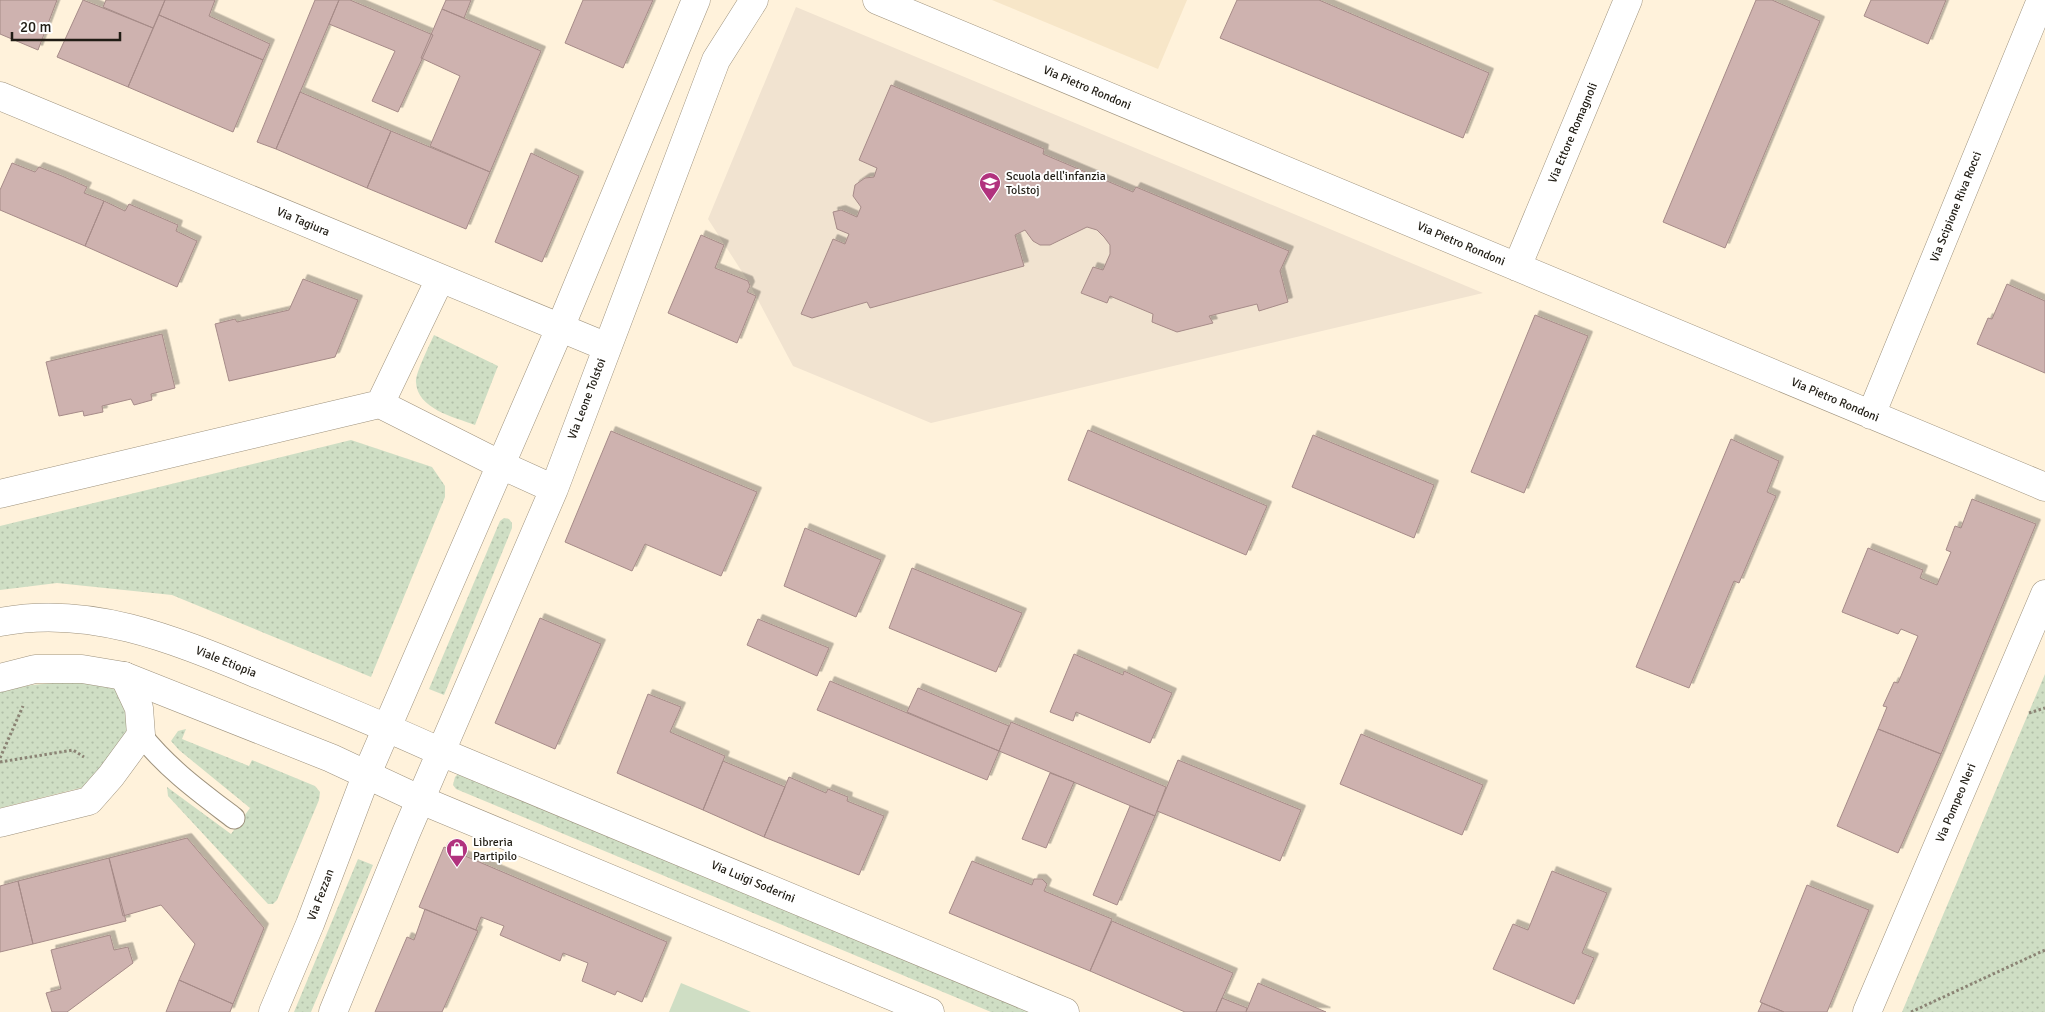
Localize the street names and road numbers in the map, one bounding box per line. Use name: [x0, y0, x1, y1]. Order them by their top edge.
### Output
street label: Via Pietro Rondoni: [1041, 63, 1133, 113]
street label: Via Ettore Romagnoli: [1545, 81, 1601, 185]
street label: Via Scipione Riva Rocci: [1927, 149, 1985, 265]
street label: Via Tagiura: [274, 204, 332, 240]
street label: Via Pietro Rondoni: [1415, 219, 1507, 269]
street label: Via Leone Tolstoi: [565, 356, 609, 442]
street label: Via Pietro Rondoni: [1789, 375, 1881, 425]
street label: Viale Etiopia: [193, 643, 259, 681]
street label: Via Pompeo Neri: [1933, 761, 1979, 845]
street label: Via Luigi Soderini: [709, 858, 797, 906]
street label: Via Fezzan: [304, 867, 338, 923]

